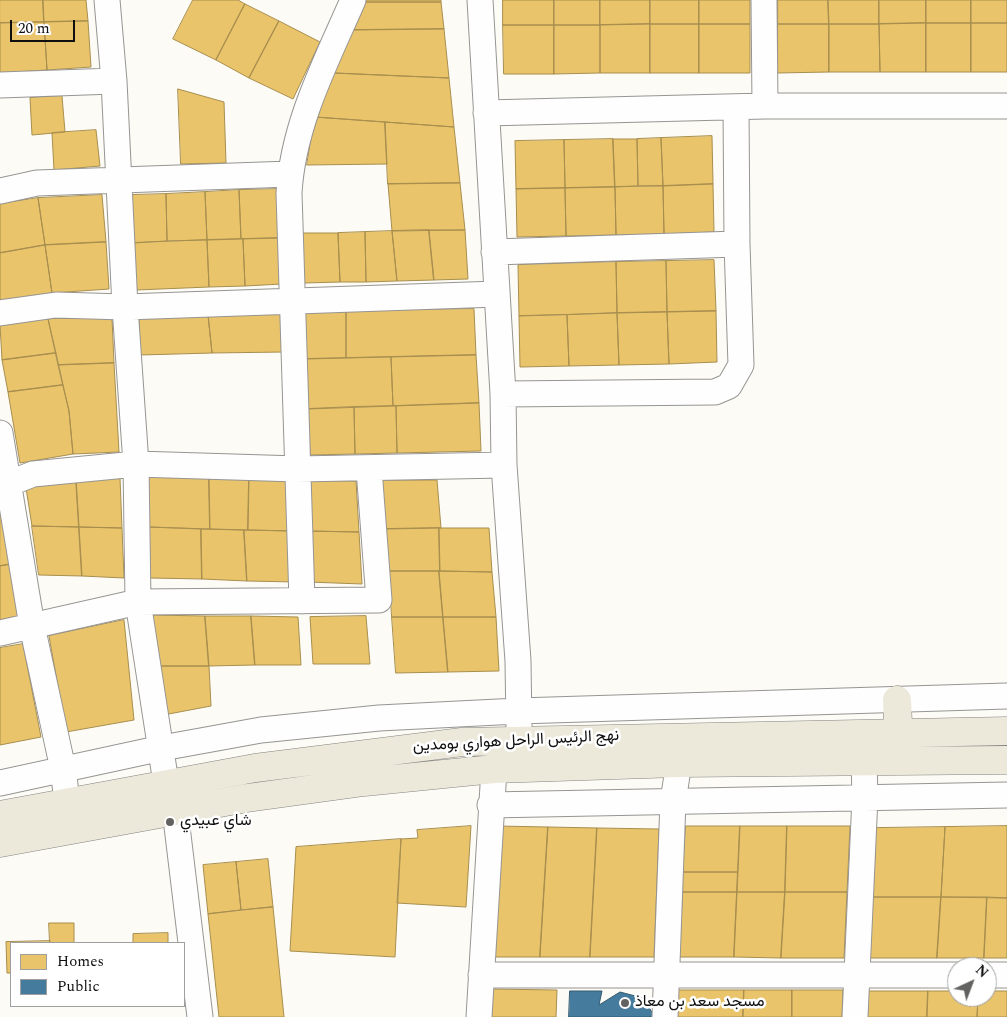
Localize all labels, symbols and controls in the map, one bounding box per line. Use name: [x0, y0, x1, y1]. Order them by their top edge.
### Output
scale bar: [12, 10, 78, 42]
text: 20 m: [18, 17, 50, 40]
street label: نهج الرئيس الراحل هواري بومدين: [412, 727, 620, 757]
place label: شاي عبيدي: [180, 812, 252, 832]
marker: شاي عبيدي: [164, 816, 176, 828]
legend: [10, 942, 185, 1007]
text: Homes: [57, 950, 104, 973]
north arrow: [947, 957, 997, 1007]
text: N: [971, 960, 993, 983]
text: Public: [57, 975, 100, 998]
place label: مسجد سعد بن معاذ: [635, 993, 765, 1013]
marker: مسجد سعد بن معاذ: [619, 997, 631, 1009]

